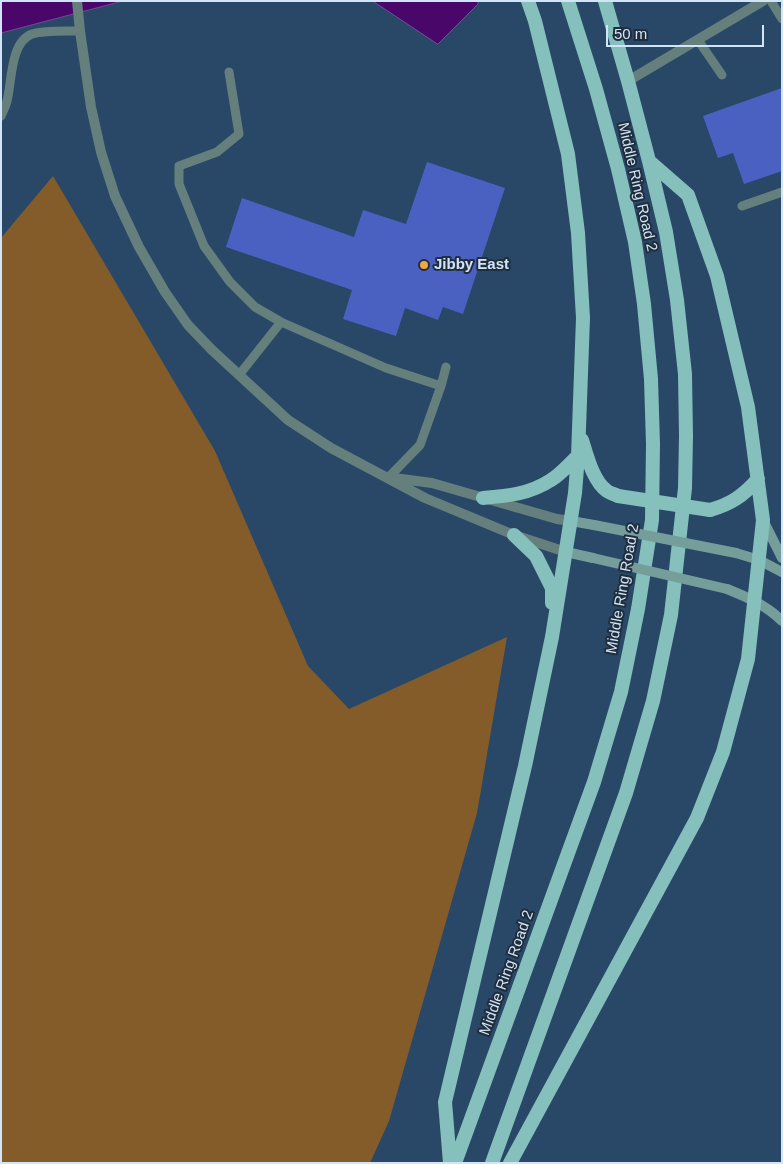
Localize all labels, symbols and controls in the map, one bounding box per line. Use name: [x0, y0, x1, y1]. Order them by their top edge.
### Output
scale bar: [608, 15, 766, 47]
text: 50 m: [614, 25, 647, 42]
street label: Middle Ring Road 2: [613, 121, 661, 253]
place label: Jibby East: [434, 256, 509, 274]
marker: Jibby East: [418, 259, 430, 271]
street label: Middle Ring Road 2: [603, 523, 643, 655]
street label: Middle Ring Road 2: [476, 908, 538, 1038]

